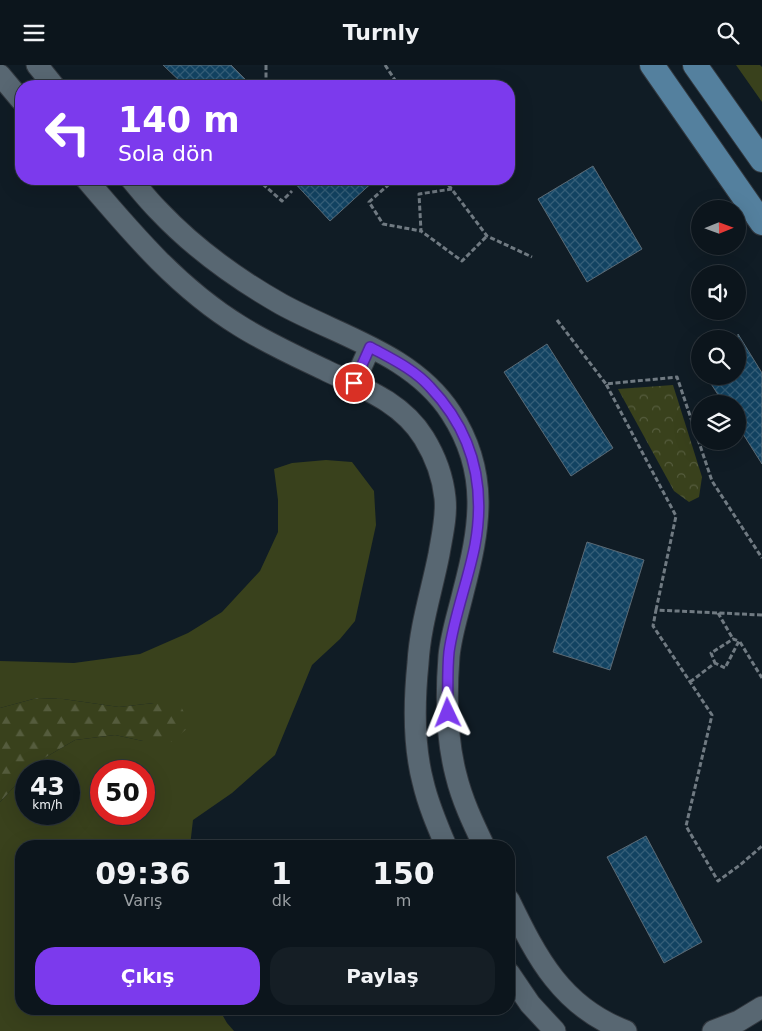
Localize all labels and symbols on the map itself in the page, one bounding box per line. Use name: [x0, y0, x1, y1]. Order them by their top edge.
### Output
north arrow: [691, 200, 746, 255]
pin: [333, 362, 375, 404]
position arrow: [421, 686, 473, 738]
speed limit sign: 50: [90, 760, 155, 825]

